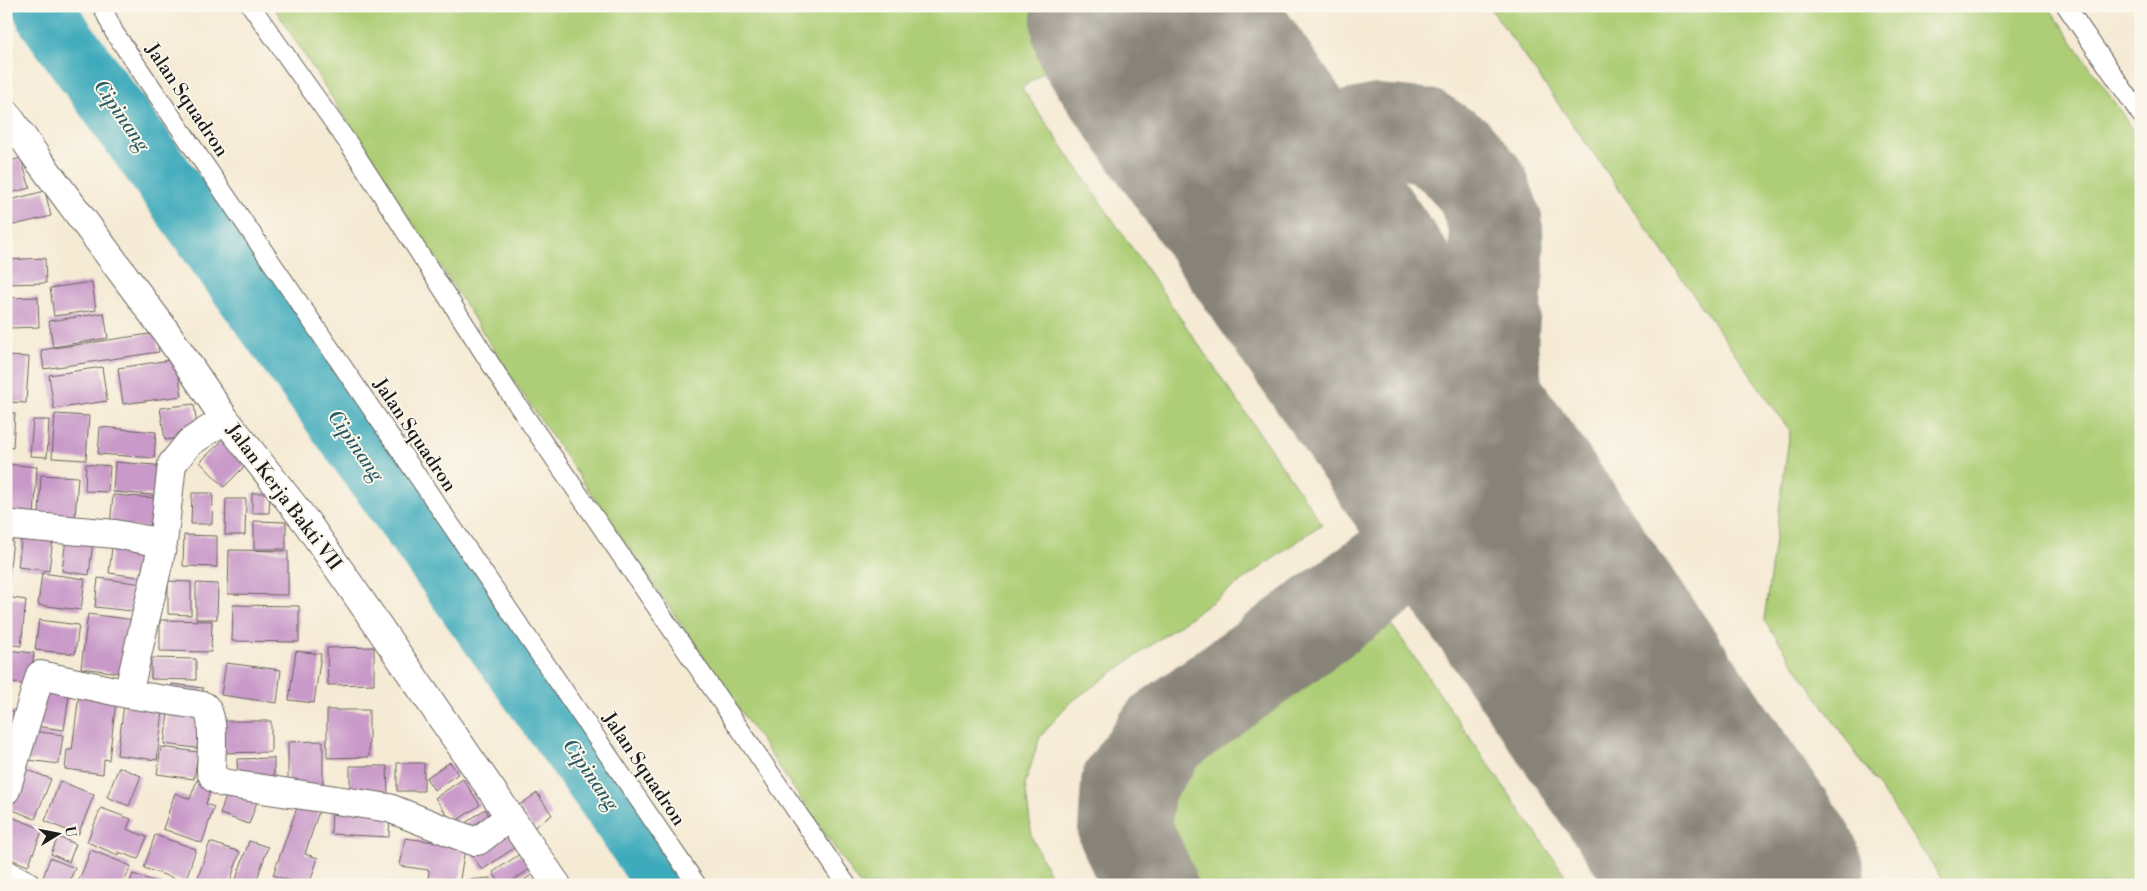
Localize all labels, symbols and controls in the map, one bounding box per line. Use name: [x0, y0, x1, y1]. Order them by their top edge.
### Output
street label: Jalan Squadron: [140, 38, 234, 161]
water label: Cipinang: [87, 75, 156, 158]
street label: Jalan Squadron: [368, 373, 462, 496]
water label: Cipinang: [321, 405, 390, 488]
street label: Jalan Kerja Bakti VII: [220, 418, 347, 575]
street label: Jalan Squadron: [597, 707, 691, 830]
water label: Cipinang: [556, 734, 625, 817]
north arrow: [32, 808, 82, 858]
text: U: [60, 825, 80, 839]

